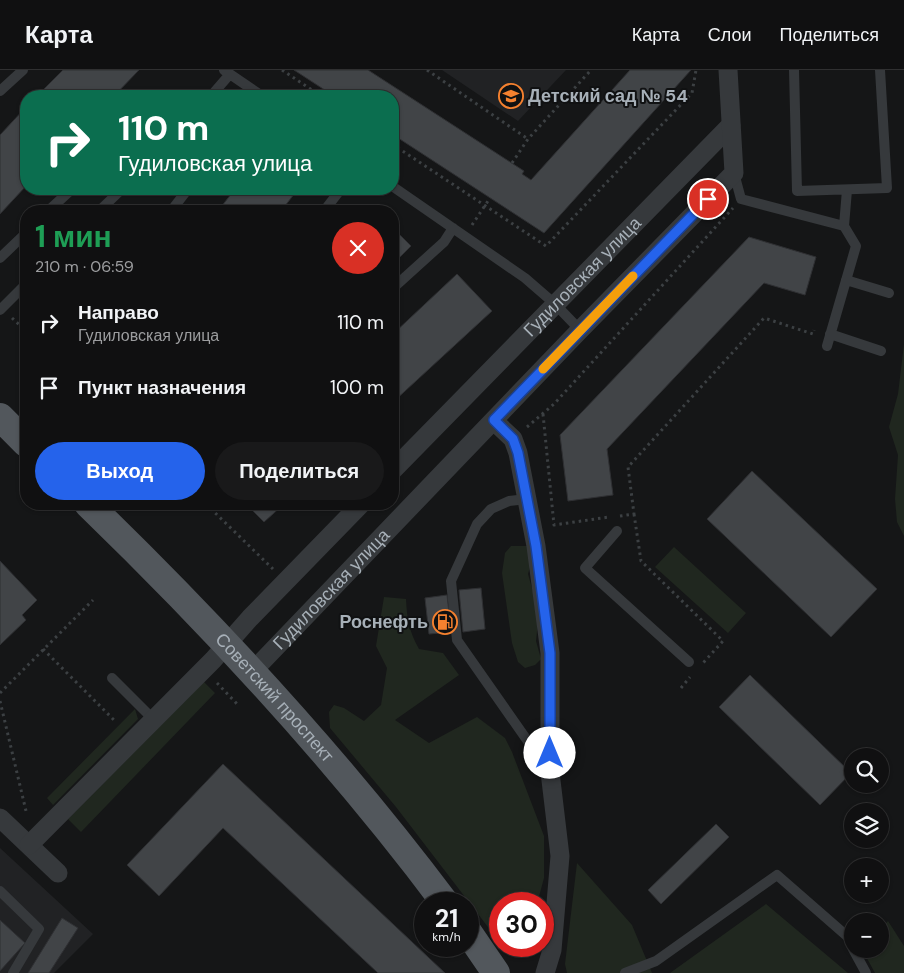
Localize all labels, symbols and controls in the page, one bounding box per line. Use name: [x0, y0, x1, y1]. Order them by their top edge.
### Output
text: Карта: [25, 19, 93, 50]
text: Карта: [632, 23, 680, 47]
text: Слои: [708, 23, 752, 47]
text: Поделиться: [780, 23, 879, 47]
school or university icon: Детский сад № 54: [498, 83, 524, 109]
place label: Детский сад № 54: [528, 84, 688, 108]
text: 110 m: [118, 105, 209, 151]
icon: right: [35, 110, 100, 175]
text: Гудиловская улица: [118, 149, 312, 178]
pin: [687, 178, 729, 220]
icon: arrive: [694, 185, 722, 213]
street label: Гудиловская улица: [518, 211, 647, 342]
text: 1 мин: [35, 217, 112, 256]
button: close: [332, 222, 384, 274]
text: 210 m · 06:59: [35, 256, 134, 277]
text: Направо: [78, 300, 159, 325]
icon: right: [35, 309, 63, 337]
text: 110 m: [337, 310, 384, 335]
text: Гудиловская улица: [78, 325, 219, 346]
icon: arrive: [35, 374, 63, 402]
text: Пункт назначения: [78, 375, 246, 400]
text: 100 m: [330, 375, 384, 400]
button: Выход: [35, 442, 205, 500]
button: Поделиться: [215, 442, 384, 500]
street label: Гудиловская улица: [268, 523, 396, 655]
fuel station icon: Роснефть: [432, 609, 458, 635]
place label: Роснефть: [339, 610, 428, 634]
street label: Советский проспект: [210, 628, 339, 768]
position arrow: [523, 726, 575, 778]
map controls: [844, 748, 889, 958]
button: search: [844, 748, 889, 793]
button: layers: [844, 803, 889, 848]
button: +: [844, 858, 889, 903]
speed limit sign: 30: [489, 892, 554, 957]
text: 21: [435, 902, 458, 935]
button: −: [844, 913, 889, 958]
text: km/h: [432, 929, 461, 945]

